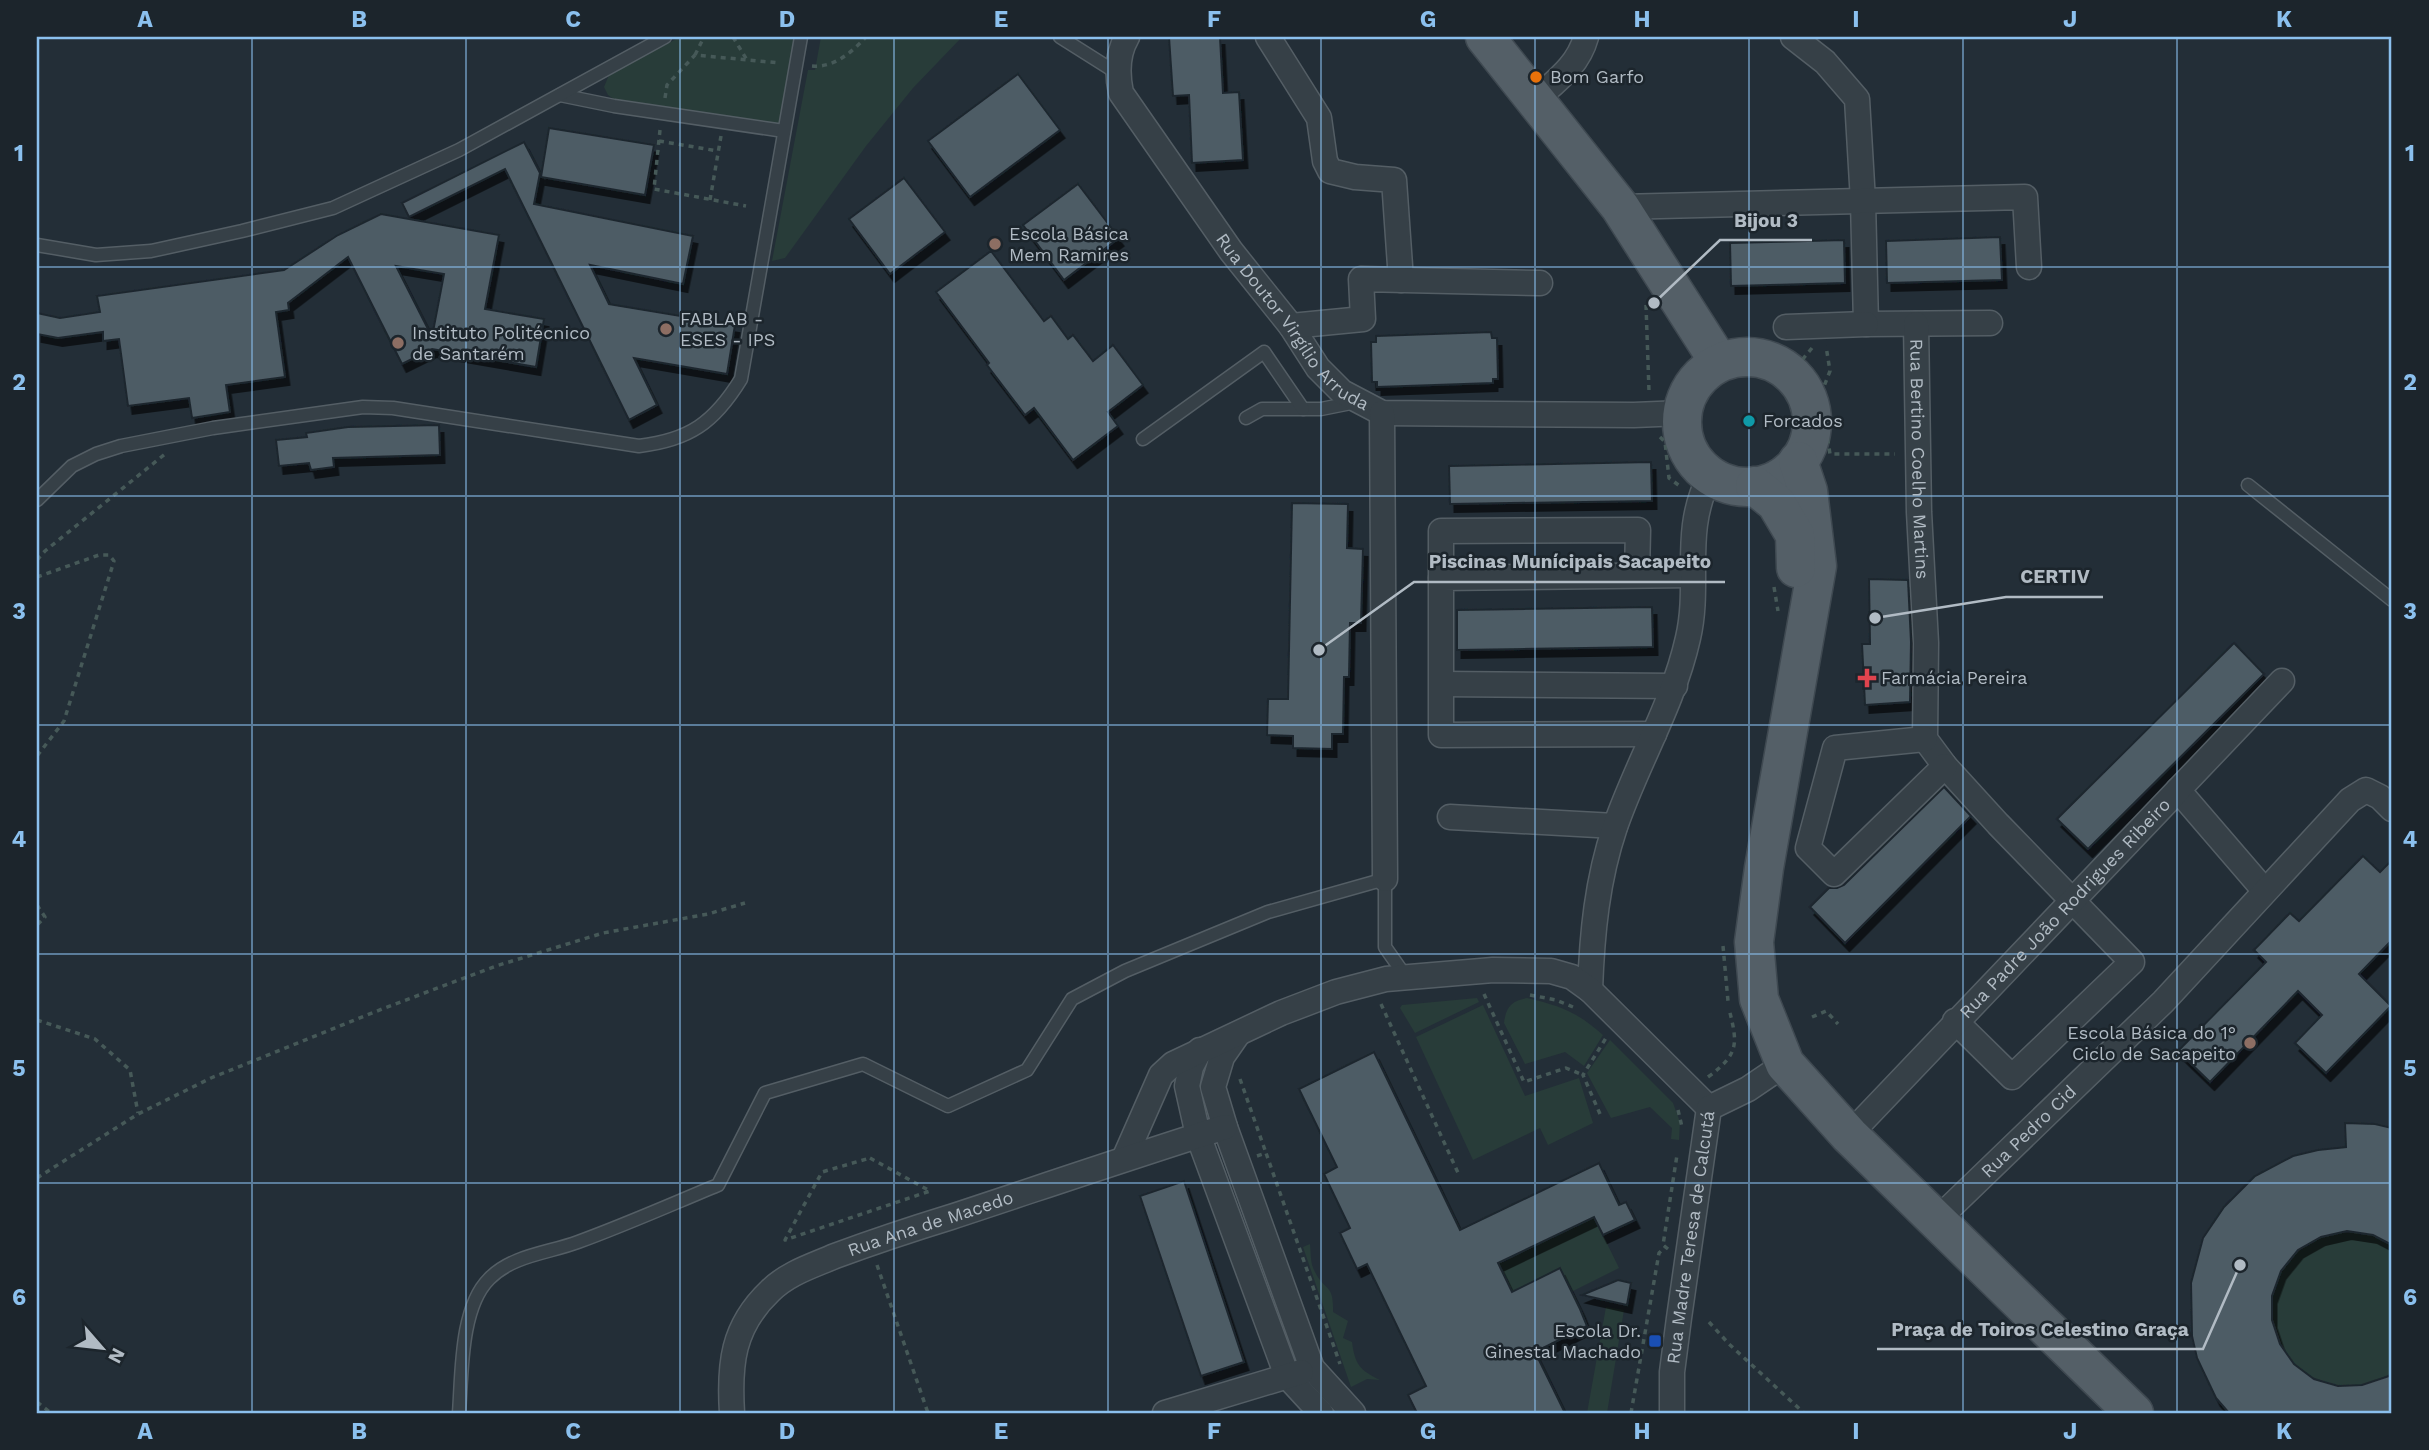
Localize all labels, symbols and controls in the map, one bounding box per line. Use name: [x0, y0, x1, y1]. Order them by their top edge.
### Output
text: A: [137, 6, 153, 33]
text: B: [351, 6, 367, 33]
text: C: [565, 6, 581, 33]
text: D: [779, 6, 795, 33]
text: E: [994, 6, 1008, 33]
text: F: [1207, 6, 1221, 33]
text: G: [1420, 6, 1436, 33]
text: H: [1633, 6, 1651, 33]
text: I: [1852, 6, 1860, 33]
text: J: [2063, 6, 2077, 33]
text: K: [2276, 6, 2292, 33]
place label: Bom Garfo: [1550, 66, 1644, 87]
marker: Bom Garfo: [1528, 69, 1544, 85]
text: 1: [14, 140, 24, 167]
text: 1: [2405, 140, 2415, 167]
callout: Bijou 3: [1720, 200, 1812, 240]
text: Bijou 3: [1734, 209, 1798, 232]
place label: Escola Básica Mem Ramires: [1009, 223, 1129, 265]
street label: Rua Doutor Virgílio Arruda: [1212, 229, 1373, 414]
marker: Escola Básica Mem Ramires: [987, 236, 1003, 252]
place label: FABLAB - ESES - IPS: [680, 308, 775, 350]
marker: FABLAB - ESES - IPS: [658, 321, 674, 337]
place label: Instituto Politécnico de Santarém: [412, 322, 590, 364]
marker: Instituto Politécnico de Santarém: [390, 335, 406, 351]
street label: Rua Bertino Coelho Martins: [1906, 338, 1934, 580]
text: 2: [12, 369, 26, 396]
text: 2: [2403, 369, 2417, 396]
place label: Forcados: [1763, 410, 1843, 431]
marker: Forcados: [1741, 413, 1757, 429]
callout: Piscinas Munícipais Sacapeito: [1414, 542, 1725, 582]
text: Piscinas Munícipais Sacapeito: [1429, 550, 1711, 573]
callout: CERTIV: [2006, 557, 2103, 597]
text: CERTIV: [2020, 565, 2090, 588]
text: 3: [12, 598, 26, 625]
text: 3: [2403, 598, 2417, 625]
place label: Farmácia Pereira: [1881, 667, 2027, 688]
marker: Farmácia Pereira: [1859, 670, 1875, 686]
street label: Rua Padre João Rodrigues Ribeiro: [1955, 794, 2174, 1023]
text: 4: [12, 826, 27, 853]
text: 4: [2403, 826, 2418, 853]
place label: Escola Básica do 1° Ciclo de Sacapeito: [2067, 1022, 2236, 1064]
marker: Escola Básica do 1° Ciclo de Sacapeito: [2242, 1035, 2258, 1051]
text: 5: [12, 1055, 26, 1082]
text: 5: [2403, 1055, 2417, 1082]
street label: Rua Pedro Cid: [1977, 1081, 2080, 1182]
street label: Rua Madre Teresa de Calcutá: [1662, 1109, 1719, 1365]
street label: Rua Ana de Macedo: [845, 1186, 1016, 1261]
text: 6: [12, 1284, 26, 1311]
text: 6: [2403, 1284, 2417, 1311]
callout: Praça de Toiros Celestino Graça: [1877, 1309, 2203, 1349]
north arrow: [66, 1314, 136, 1384]
text: Praça de Toiros Celestino Graça: [1891, 1318, 2189, 1341]
place label: Escola Dr. Ginestal Machado: [1484, 1320, 1641, 1362]
marker: Escola Dr. Ginestal Machado: [1647, 1333, 1663, 1349]
text: N: [103, 1344, 130, 1367]
text: A: [137, 1418, 153, 1445]
text: B: [351, 1418, 367, 1445]
text: C: [565, 1418, 581, 1445]
text: D: [779, 1418, 795, 1445]
text: E: [994, 1418, 1008, 1445]
text: F: [1207, 1418, 1221, 1445]
text: G: [1420, 1418, 1436, 1445]
text: H: [1633, 1418, 1651, 1445]
text: I: [1852, 1418, 1860, 1445]
text: J: [2063, 1418, 2077, 1445]
text: K: [2276, 1418, 2292, 1445]

